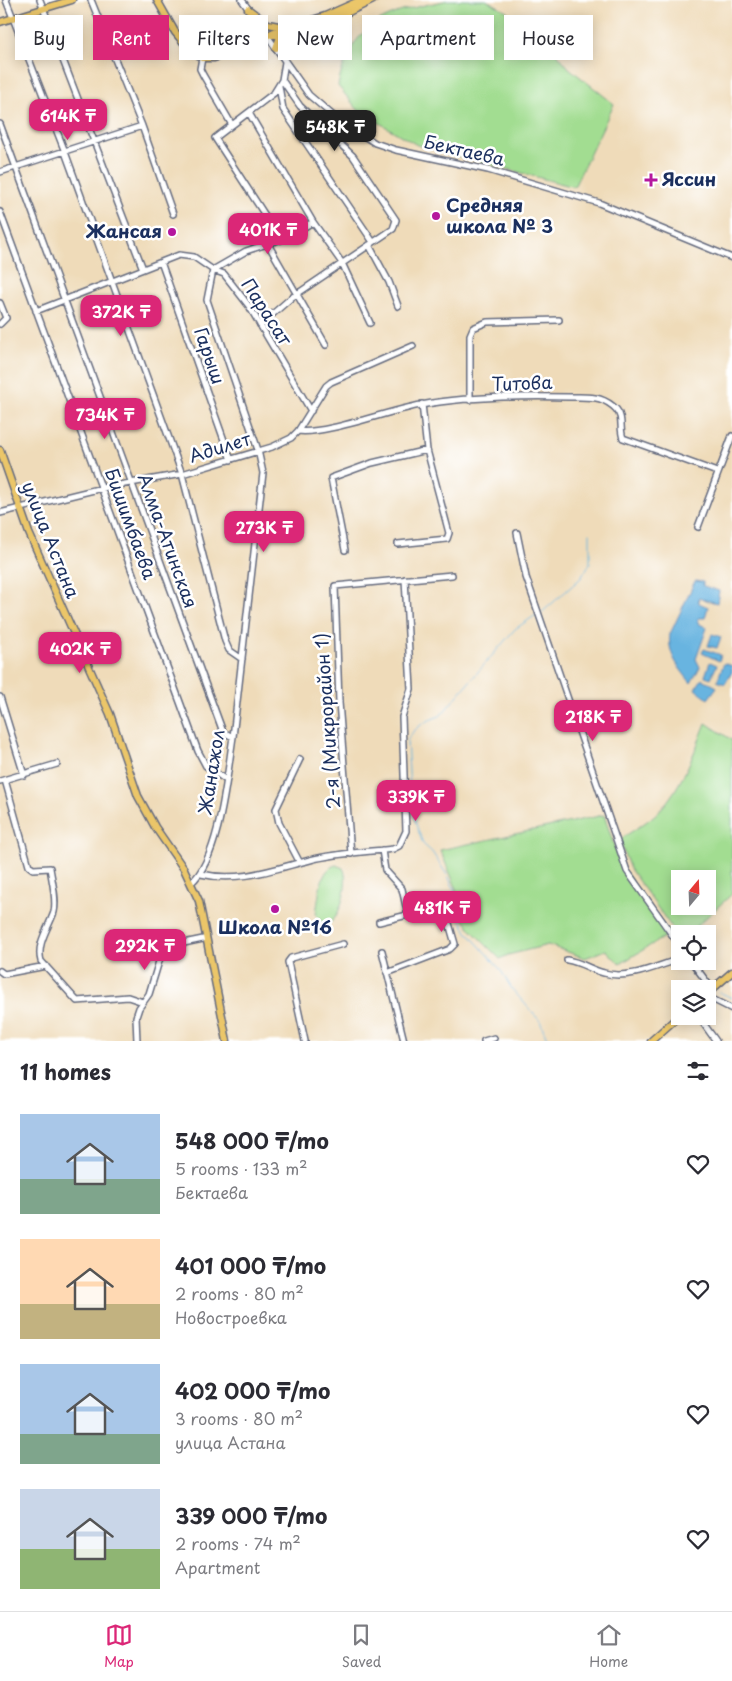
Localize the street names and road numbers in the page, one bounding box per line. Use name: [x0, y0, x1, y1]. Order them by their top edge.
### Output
street label: Бектаева: [421, 127, 508, 172]
street label: Парасат: [235, 272, 300, 351]
street label: Гарыш: [188, 323, 233, 388]
street label: Титова: [491, 368, 554, 397]
street label: Адилет: [185, 424, 254, 469]
street label: Бишимбаева: [99, 464, 164, 583]
street label: Алма-Атинская: [132, 469, 205, 612]
street label: улица Астана: [16, 477, 87, 603]
street label: 2-я (Микрорайон 1): [307, 632, 346, 810]
street label: Жанажол: [190, 727, 231, 817]

